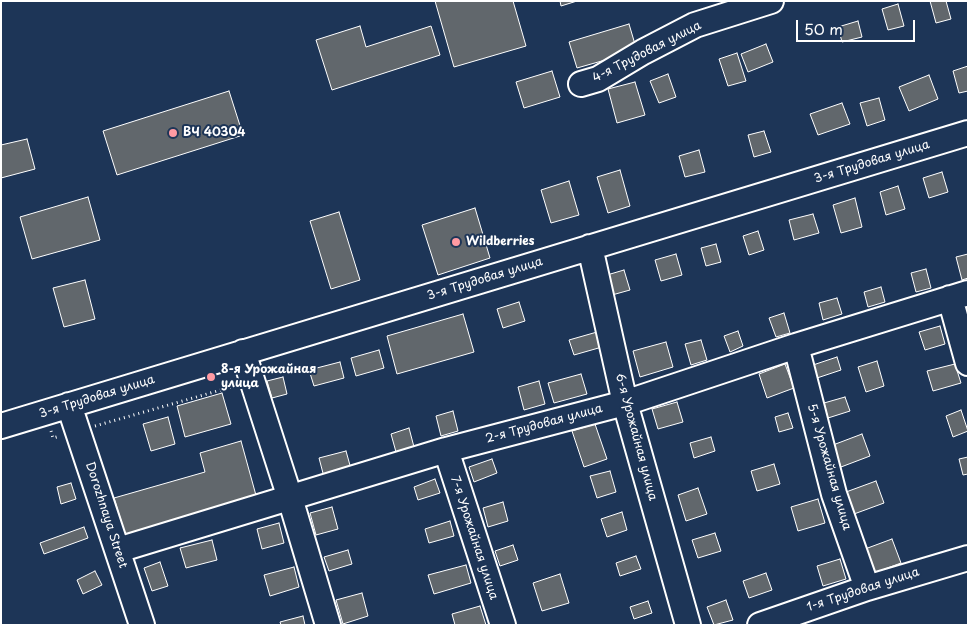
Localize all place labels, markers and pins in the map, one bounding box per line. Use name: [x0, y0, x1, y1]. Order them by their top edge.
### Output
place label: ВЧ 40304: [183, 126, 245, 140]
marker: ВЧ 40304: [167, 127, 179, 139]
place label: Wildberries: [466, 235, 535, 249]
marker: Wildberries: [450, 236, 462, 248]
place label: 8-я Урожайная улица: [221, 363, 316, 391]
marker: 8-я Урожайная улица: [205, 371, 217, 383]

